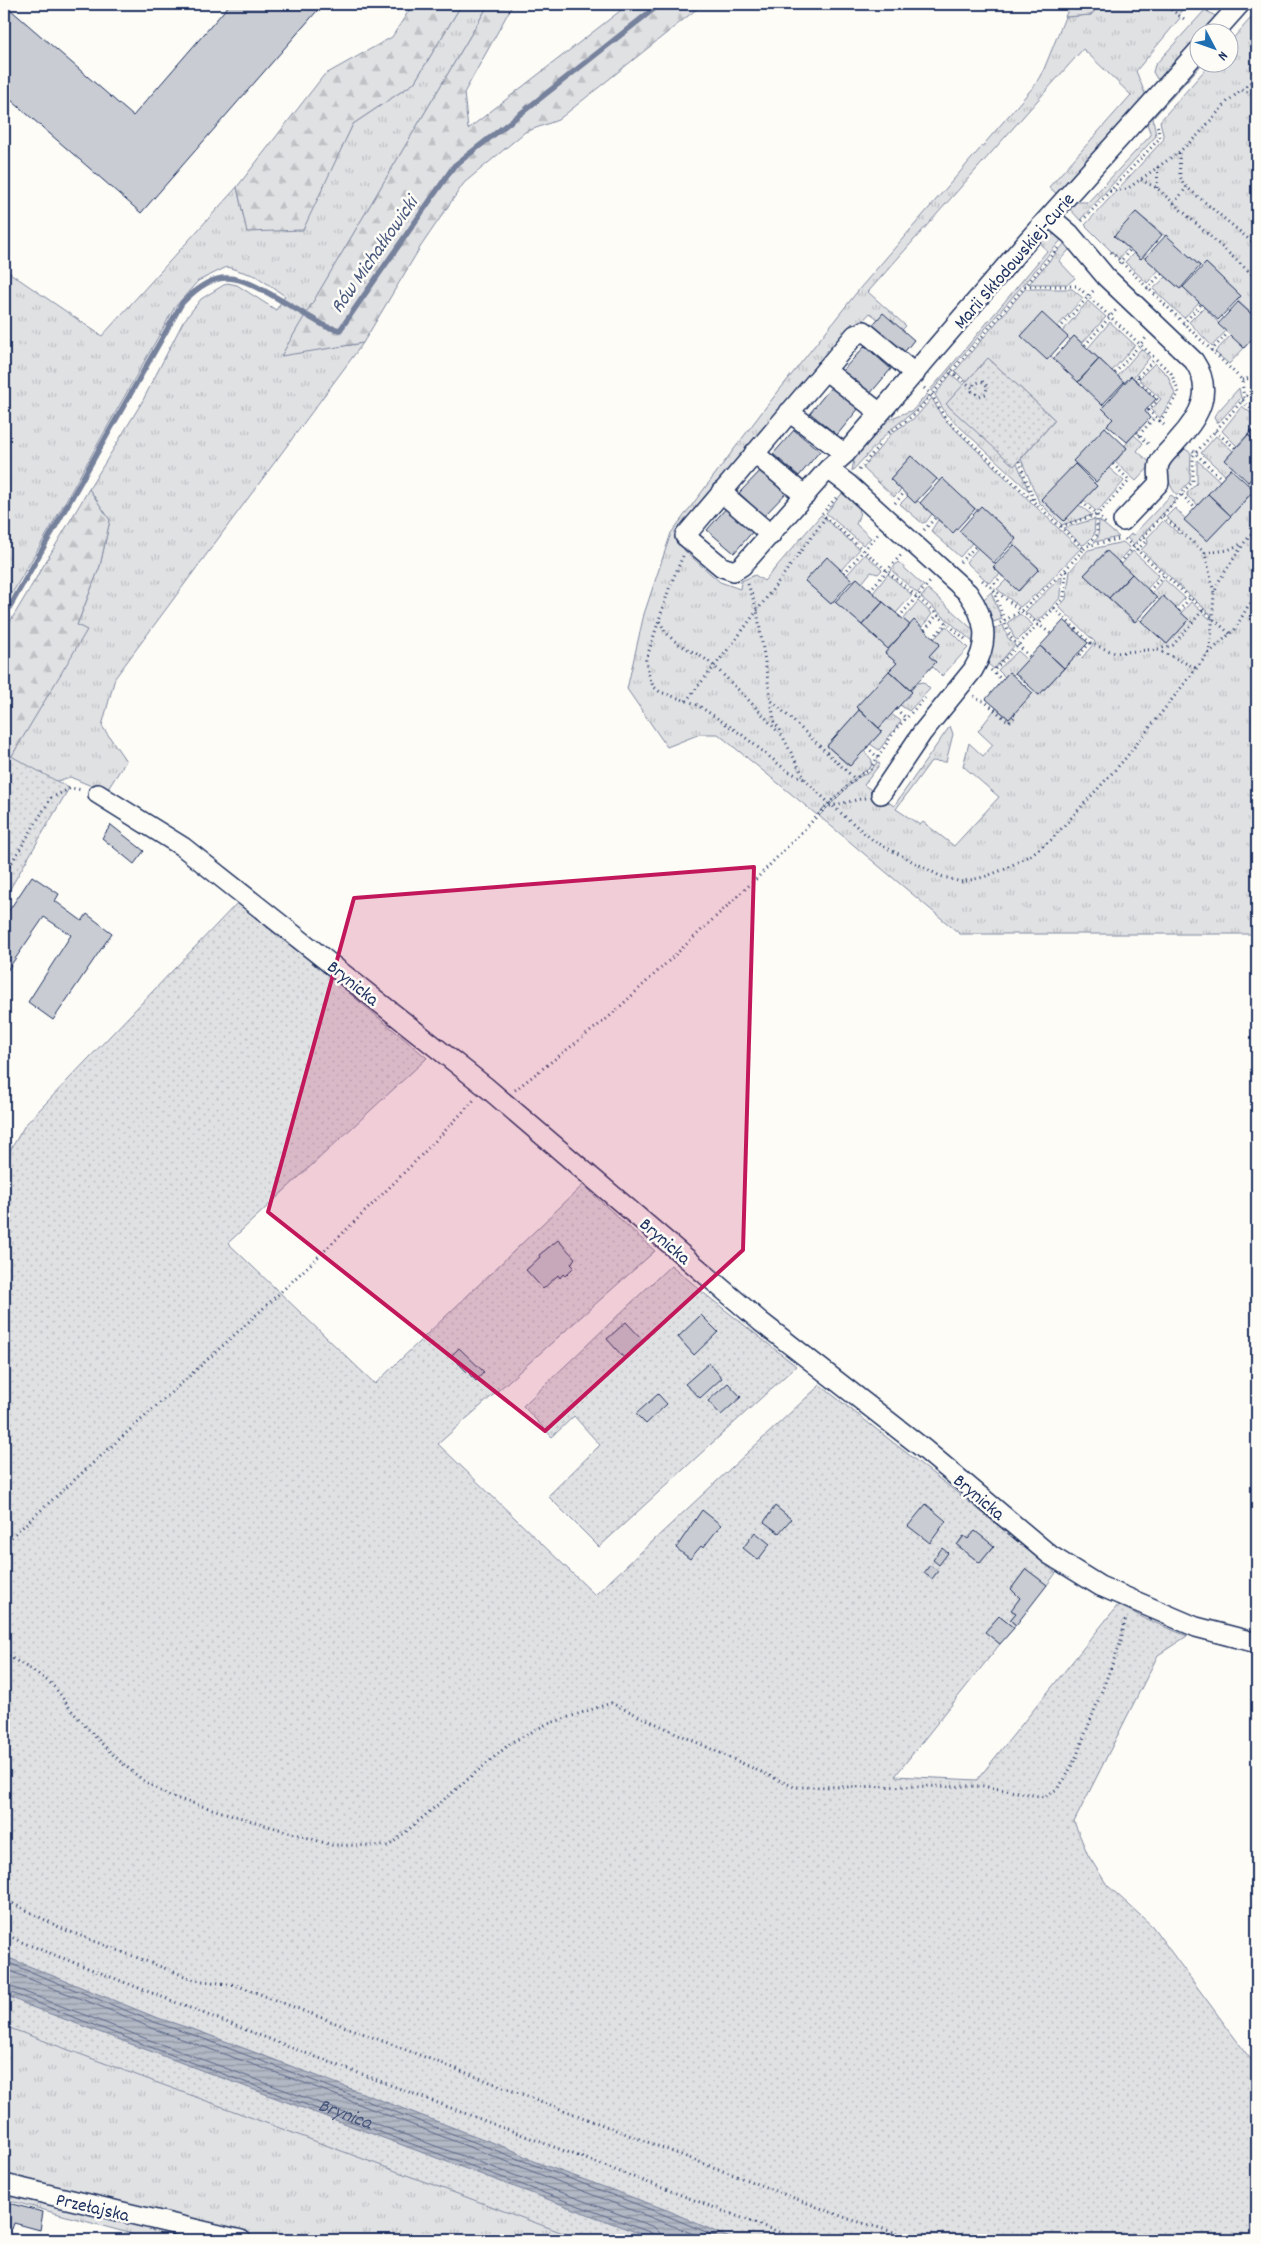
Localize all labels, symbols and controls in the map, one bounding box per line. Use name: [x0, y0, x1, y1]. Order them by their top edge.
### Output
north arrow: [1188, 22, 1238, 72]
text: N: [1212, 46, 1232, 64]
street label: Marii Skłodowskiej-Curie: [949, 188, 1083, 336]
water label: Rów Michałkowicki: [325, 189, 428, 320]
street label: Brynicka: [320, 955, 385, 1015]
street label: Brynicka: [632, 1213, 696, 1273]
street label: Brynicka: [946, 1469, 1010, 1529]
water label: Brynica: [314, 2093, 377, 2139]
street label: Przełajska: [53, 2188, 133, 2231]

